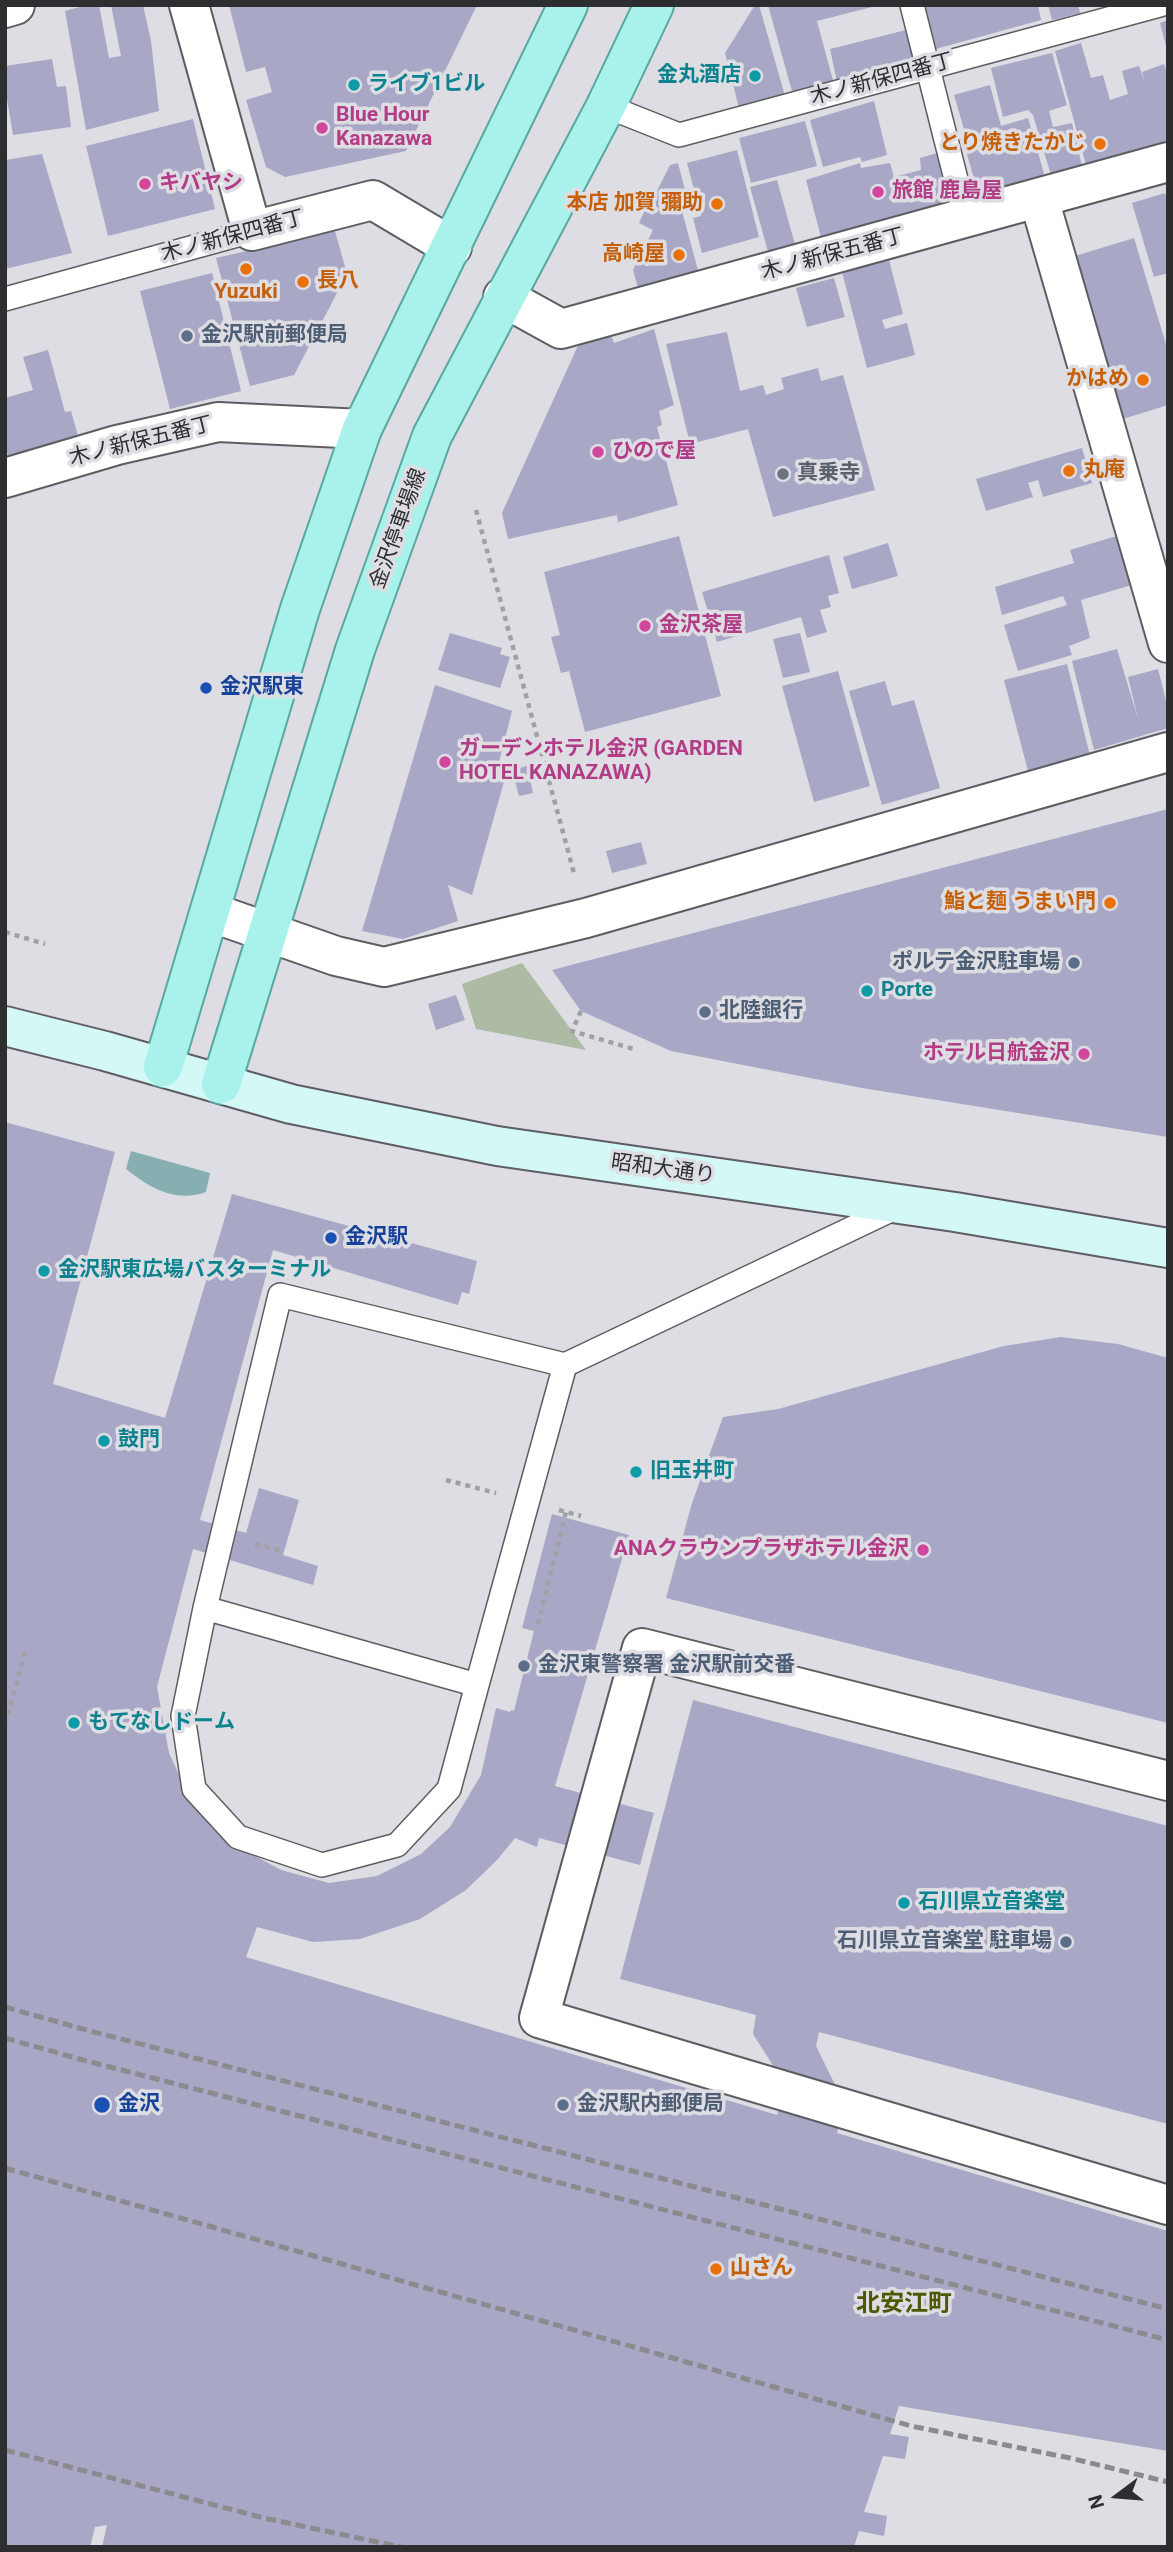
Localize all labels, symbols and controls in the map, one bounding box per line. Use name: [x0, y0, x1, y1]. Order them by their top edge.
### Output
street label: 木ノ新保四番丁: [808, 49, 956, 111]
place label: 金丸酒店: [657, 63, 741, 89]
marker: 金丸酒店: [747, 68, 763, 84]
place label: ライブ1ビル: [368, 72, 485, 98]
marker: ライブ1ビル: [346, 77, 362, 93]
place label: Blue Hour Kanazawa: [336, 103, 432, 153]
marker: Blue Hour Kanazawa: [314, 120, 330, 136]
place label: とり焼きたかじ: [939, 131, 1086, 157]
marker: とり焼きたかじ: [1092, 136, 1108, 152]
place label: キバヤシ: [159, 171, 243, 197]
marker: キバヤシ: [137, 176, 153, 192]
place label: 旅館 鹿島屋: [892, 179, 1002, 205]
marker: 旅館 鹿島屋: [870, 184, 886, 200]
place label: 本店 加賀 彌助: [567, 191, 703, 217]
marker: 本店 加賀 彌助: [709, 196, 725, 212]
street label: 木ノ新保四番丁: [159, 206, 307, 268]
street label: 木ノ新保五番丁: [759, 224, 907, 286]
place label: 高崎屋: [602, 242, 665, 268]
marker: 高崎屋: [671, 247, 687, 263]
marker: Yuzuki: [238, 261, 254, 277]
place label: 長八: [317, 269, 359, 295]
marker: 長八: [295, 274, 311, 290]
place label: Yuzuki: [214, 280, 278, 306]
place label: 金沢駅前郵便局: [201, 323, 348, 349]
marker: 金沢駅前郵便局: [179, 328, 195, 344]
place label: かはめ: [1066, 367, 1129, 393]
marker: かはめ: [1135, 372, 1151, 388]
street label: 木ノ新保五番丁: [67, 412, 215, 472]
place label: ひので屋: [612, 439, 696, 465]
marker: ひので屋: [590, 444, 606, 460]
place label: 丸庵: [1083, 458, 1125, 484]
place label: 真乗寺: [797, 461, 860, 487]
marker: 丸庵: [1061, 463, 1077, 479]
street label: 金沢停車場線: [366, 465, 432, 593]
marker: 真乗寺: [775, 466, 791, 482]
place label: 金沢茶屋: [659, 613, 743, 639]
marker: 金沢茶屋: [637, 618, 653, 634]
place label: 金沢駅東: [220, 675, 304, 701]
marker: 金沢駅東: [198, 680, 214, 696]
place label: ガーデンホテル金沢 (GARDEN HOTEL KANAZAWA): [459, 737, 743, 787]
marker: ガーデンホテル金沢 (GARDEN HOTEL KANAZAWA): [437, 754, 453, 770]
place label: 鮨と麺 うまい門: [944, 890, 1096, 916]
marker: 鮨と麺 うまい門: [1102, 895, 1118, 911]
place label: ポルテ金沢駐車場: [892, 950, 1060, 976]
marker: ポルテ金沢駐車場: [1066, 955, 1082, 971]
place label: Porte: [881, 978, 933, 1004]
marker: Porte: [859, 983, 875, 999]
place label: 北陸銀行: [719, 999, 803, 1025]
marker: 北陸銀行: [697, 1004, 713, 1020]
place label: ホテル日航金沢: [923, 1041, 1070, 1067]
marker: ホテル日航金沢: [1076, 1046, 1092, 1062]
street label: 昭和大通り: [609, 1150, 717, 1190]
place label: 金沢駅: [345, 1225, 408, 1251]
marker: 金沢駅: [323, 1230, 339, 1246]
place label: 金沢駅東広場バスターミナル: [58, 1258, 331, 1284]
marker: 金沢駅東広場バスターミナル: [36, 1263, 52, 1279]
place label: 鼓門: [118, 1428, 160, 1454]
marker: 鼓門: [96, 1433, 112, 1449]
place label: 旧玉井町: [650, 1459, 734, 1485]
marker: 旧玉井町: [628, 1464, 644, 1480]
place label: ANAクラウンプラザホテル金沢: [614, 1537, 909, 1563]
marker: ANAクラウンプラザホテル金沢: [915, 1542, 931, 1558]
place label: 金沢東警察署 金沢駅前交番: [538, 1653, 795, 1679]
marker: 金沢東警察署 金沢駅前交番: [516, 1658, 532, 1674]
place label: もてなしドーム: [88, 1710, 235, 1736]
marker: もてなしドーム: [66, 1715, 82, 1731]
place label: 石川県立音楽堂: [918, 1890, 1065, 1916]
marker: 石川県立音楽堂: [896, 1895, 912, 1911]
place label: 石川県立音楽堂 駐車場: [837, 1929, 1052, 1955]
marker: 石川県立音楽堂 駐車場: [1058, 1934, 1074, 1950]
place label: 金沢: [118, 2092, 160, 2118]
place label: 金沢駅内郵便局: [577, 2092, 724, 2118]
marker: 金沢: [92, 2095, 112, 2115]
marker: 金沢駅内郵便局: [555, 2097, 571, 2113]
place label: 山さん: [730, 2256, 793, 2282]
marker: 山さん: [708, 2261, 724, 2277]
district label: 北安江町: [856, 2291, 952, 2319]
north arrow: [1082, 2461, 1152, 2531]
text: N: [1083, 2492, 1109, 2512]

